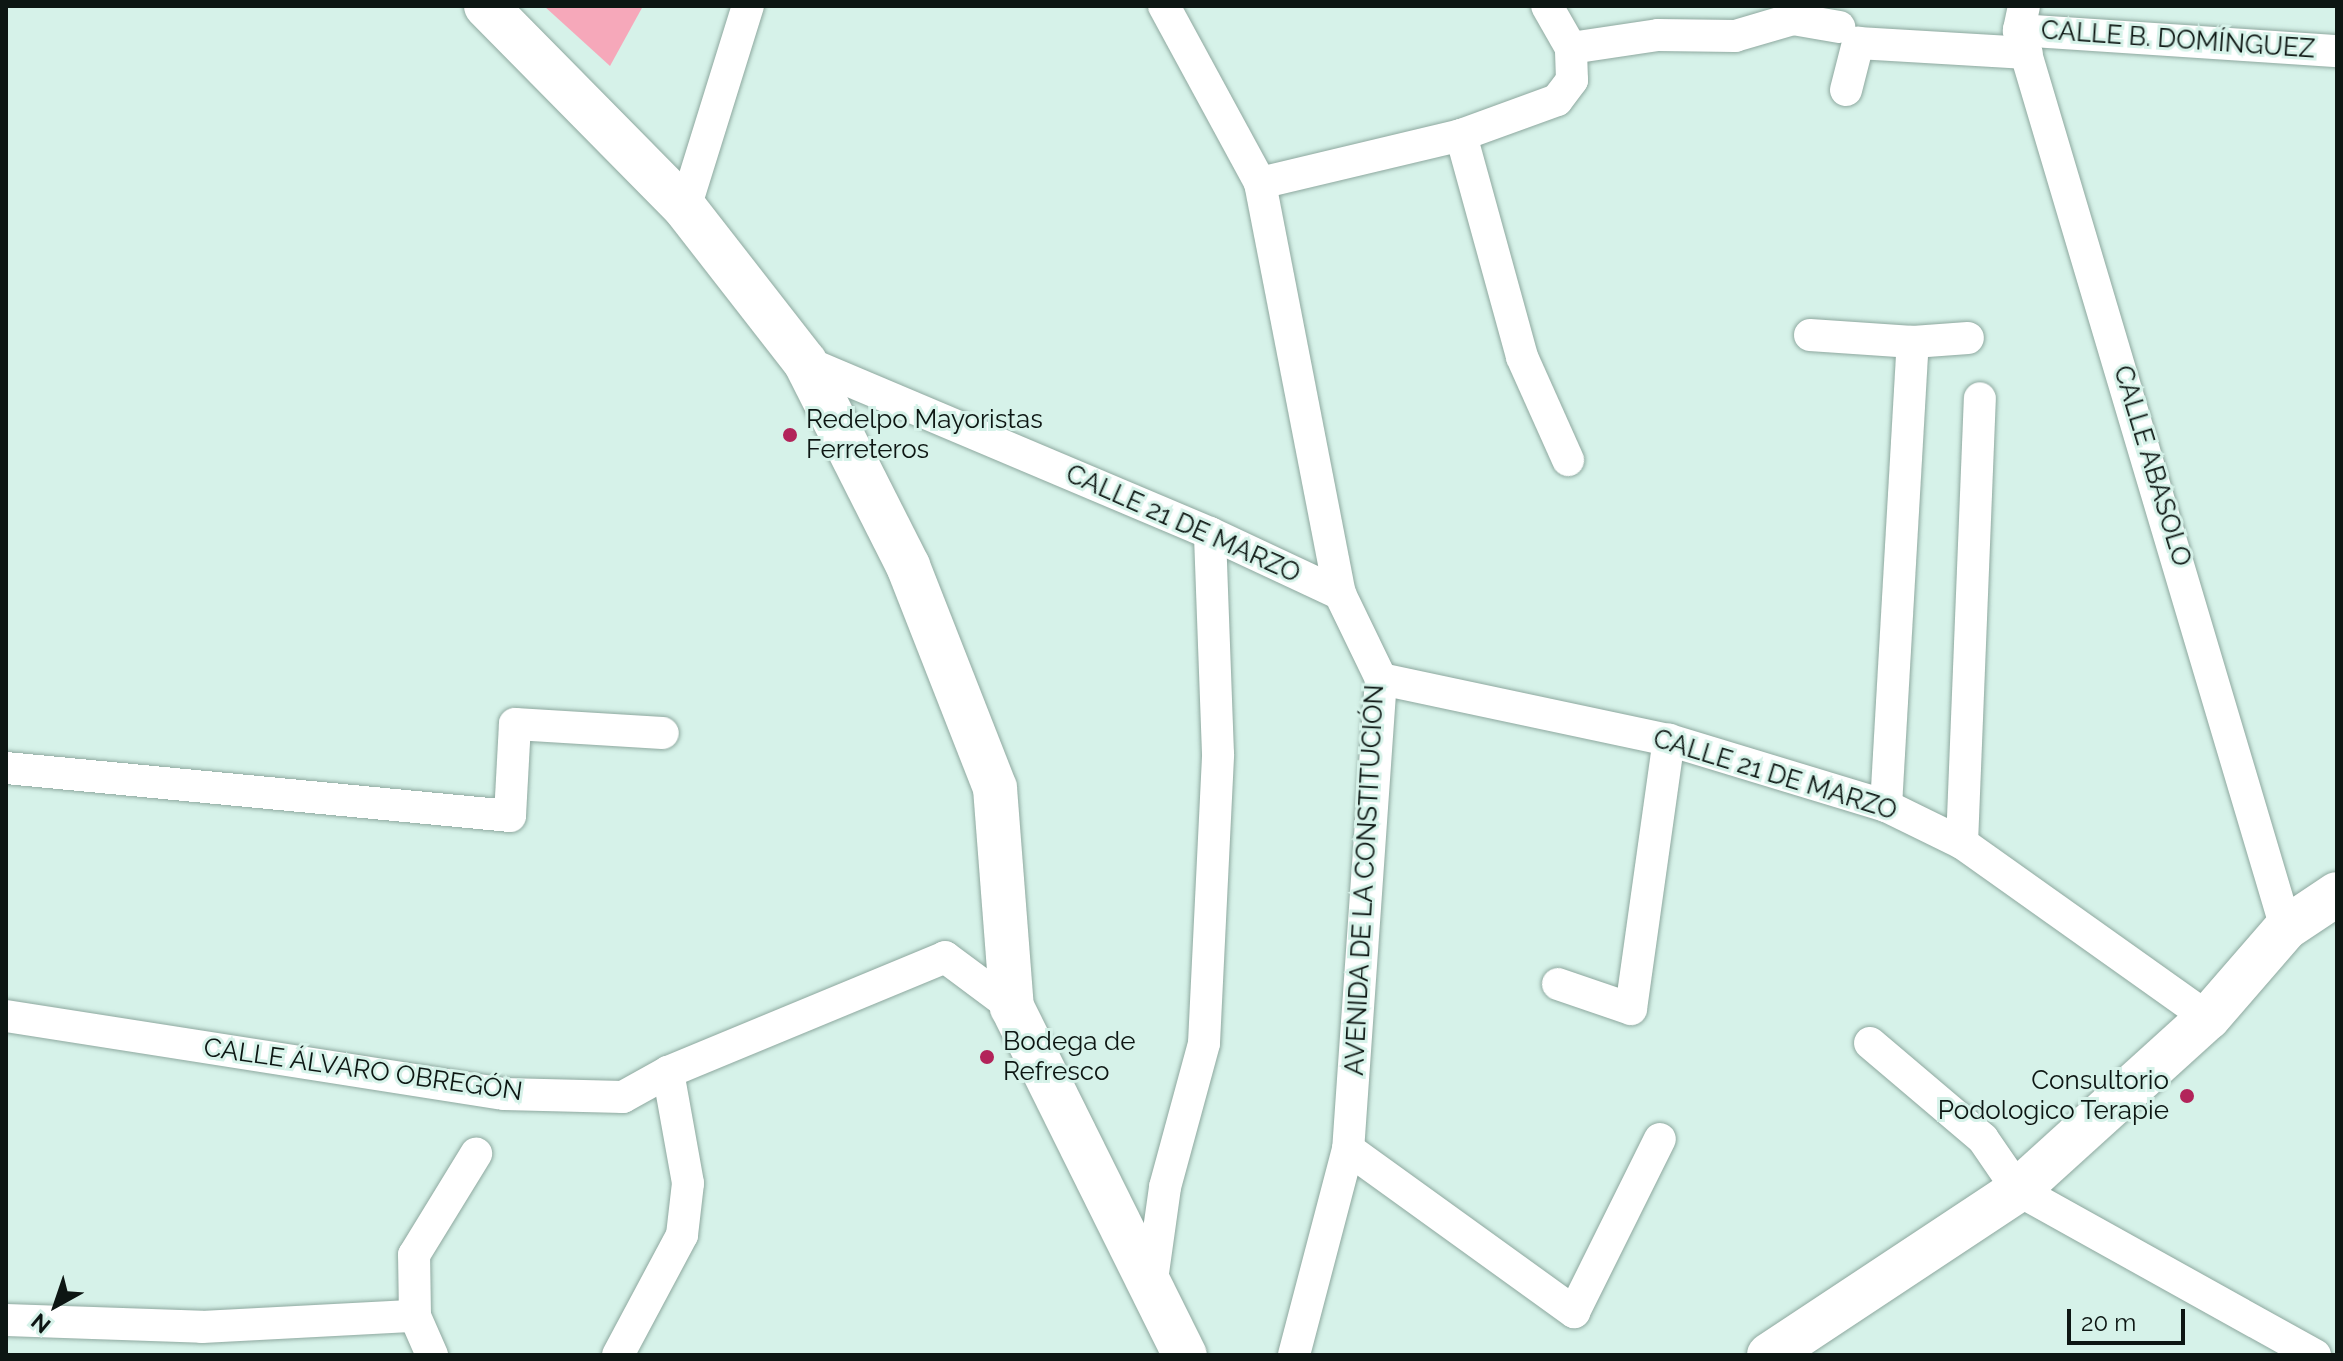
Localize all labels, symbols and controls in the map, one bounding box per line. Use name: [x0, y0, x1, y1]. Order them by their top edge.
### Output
street label: CALLE B. DOMÍNGUEZ: [2040, 15, 2316, 65]
street label: CALLE ABASOLO: [2107, 362, 2197, 570]
place label: Redelpo Mayoristas Ferreteros: [806, 404, 1043, 466]
marker: Redelpo Mayoristas Ferreteros: [781, 426, 799, 444]
street label: CALLE 21 DE MARZO: [1061, 458, 1305, 590]
street label: AVENIDA DE LA CONSTITUCIÓN: [1339, 683, 1391, 1077]
street label: CALLE 21 DE MARZO: [1649, 723, 1901, 827]
place label: Bodega de Refresco: [1003, 1026, 1136, 1088]
street label: CALLE ÁLVARO OBREGÓN: [201, 1032, 525, 1108]
marker: Bodega de Refresco: [978, 1048, 996, 1066]
place label: Consultorio Podologico Terapie: [1937, 1065, 2169, 1126]
marker: Consultorio Podologico Terapie: [2176, 1085, 2198, 1107]
north arrow: [16, 1265, 96, 1345]
scale bar: [2071, 1293, 2189, 1343]
text: N: [26, 1308, 55, 1339]
text: 20 m: [2081, 1308, 2136, 1337]

